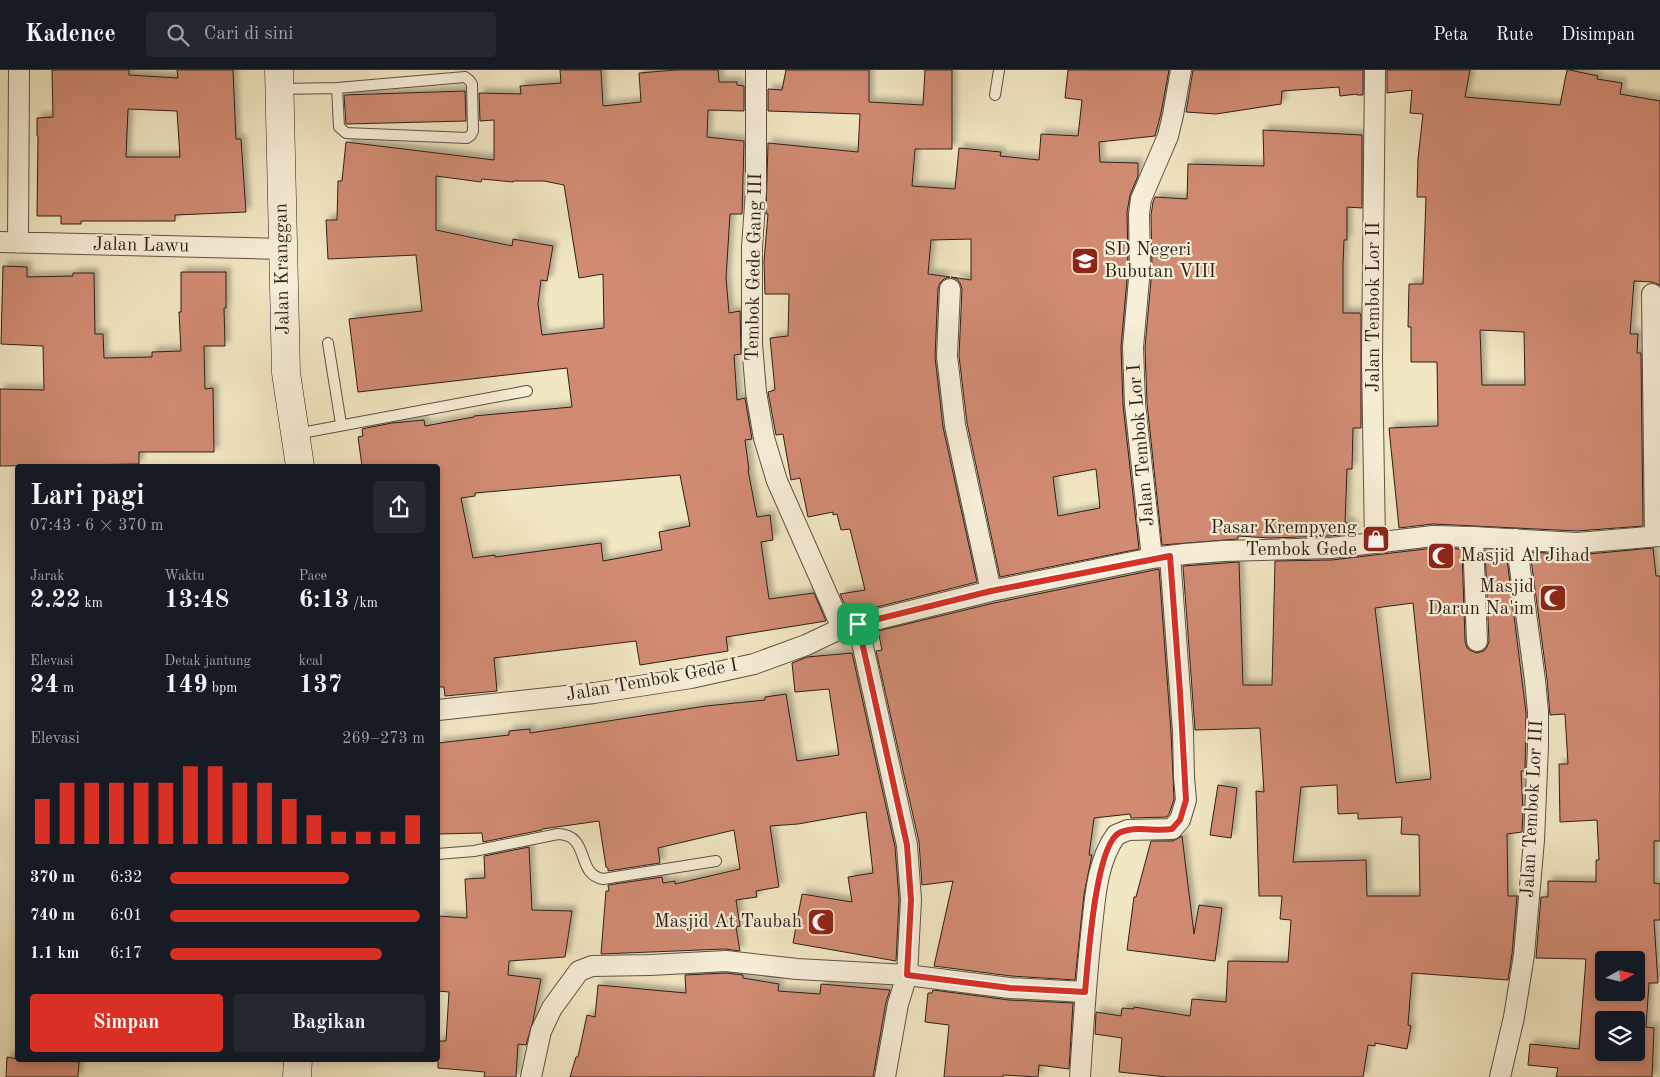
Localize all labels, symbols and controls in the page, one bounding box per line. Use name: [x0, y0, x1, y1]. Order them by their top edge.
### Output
search box: [146, 12, 496, 57]
icon: search: [164, 21, 192, 49]
text: Kadence: [25, 23, 116, 47]
text: Cari di sini: [204, 25, 293, 44]
text: Peta: [1433, 26, 1468, 44]
text: Rute: [1496, 26, 1533, 44]
text: Disimpan: [1561, 26, 1635, 44]
street label: Tembok Gede Gang III: [744, 173, 766, 361]
street label: Jalan Kranggan: [272, 203, 294, 335]
street label: Jalan Tembok Lor II: [1365, 222, 1384, 392]
street label: Jalan Lawu: [93, 236, 189, 256]
place label: SD Negeri Bubutan VIII: [1104, 241, 1216, 282]
school or university icon: SD Negeri Bubutan VIII: [1070, 246, 1100, 276]
street label: Jalan Tembok Lor I: [1125, 363, 1159, 527]
button: share: [373, 481, 425, 533]
text: Lari pagi: [30, 483, 145, 511]
text: 07:43 · 6 × 370 m: [30, 518, 163, 534]
place label: Pasar Krempyeng Tembok Gede: [1211, 519, 1358, 560]
shop icon: Pasar Krempyeng Tembok Gede: [1361, 524, 1391, 554]
mosque icon: Masjid Al Jihad: [1426, 541, 1456, 571]
place label: Masjid Al Jihad: [1460, 547, 1590, 566]
text: Jarak: [30, 569, 64, 583]
text: Waktu: [164, 569, 205, 583]
text: Pace: [299, 569, 327, 583]
place label: Masjid Darun Na'im: [1427, 578, 1534, 619]
mosque icon: Masjid Darun Na'im: [1538, 583, 1568, 613]
text: 2.22: [30, 588, 81, 613]
text: 13:48: [164, 588, 229, 613]
text: 6:13: [299, 588, 349, 613]
text: km: [81, 596, 103, 610]
text: /km: [349, 596, 378, 610]
pin: [837, 603, 879, 645]
icon: arrive: [844, 610, 872, 638]
text: Elevasi: [30, 654, 74, 668]
text: Detak jantung: [164, 654, 251, 668]
text: kcal: [299, 654, 323, 668]
street label: Jalan Tembok Gede I: [565, 657, 739, 705]
text: 24: [30, 673, 59, 698]
text: 149: [164, 673, 208, 698]
text: 137: [299, 673, 342, 698]
text: m: [59, 681, 74, 695]
text: bpm: [208, 681, 237, 695]
street label: Jalan Tembok Lor III: [1519, 720, 1547, 898]
text: Elevasi: [30, 731, 80, 747]
text: 269–273 m: [342, 731, 425, 747]
text: 370 m: [30, 870, 75, 886]
text: 6:32: [110, 870, 142, 886]
mosque icon: Masjid At Taubah: [806, 907, 836, 937]
text: 740 m: [30, 908, 75, 924]
text: 6:01: [110, 908, 142, 924]
place label: Masjid At Taubah: [654, 913, 802, 932]
text: 1.1 km: [30, 946, 79, 962]
text: 6:17: [110, 946, 142, 962]
north arrow: [1595, 951, 1645, 1001]
map controls: [1595, 951, 1645, 1061]
button: Simpan: [30, 994, 223, 1052]
button: Bagikan: [233, 994, 425, 1052]
button: layers: [1595, 1011, 1645, 1061]

